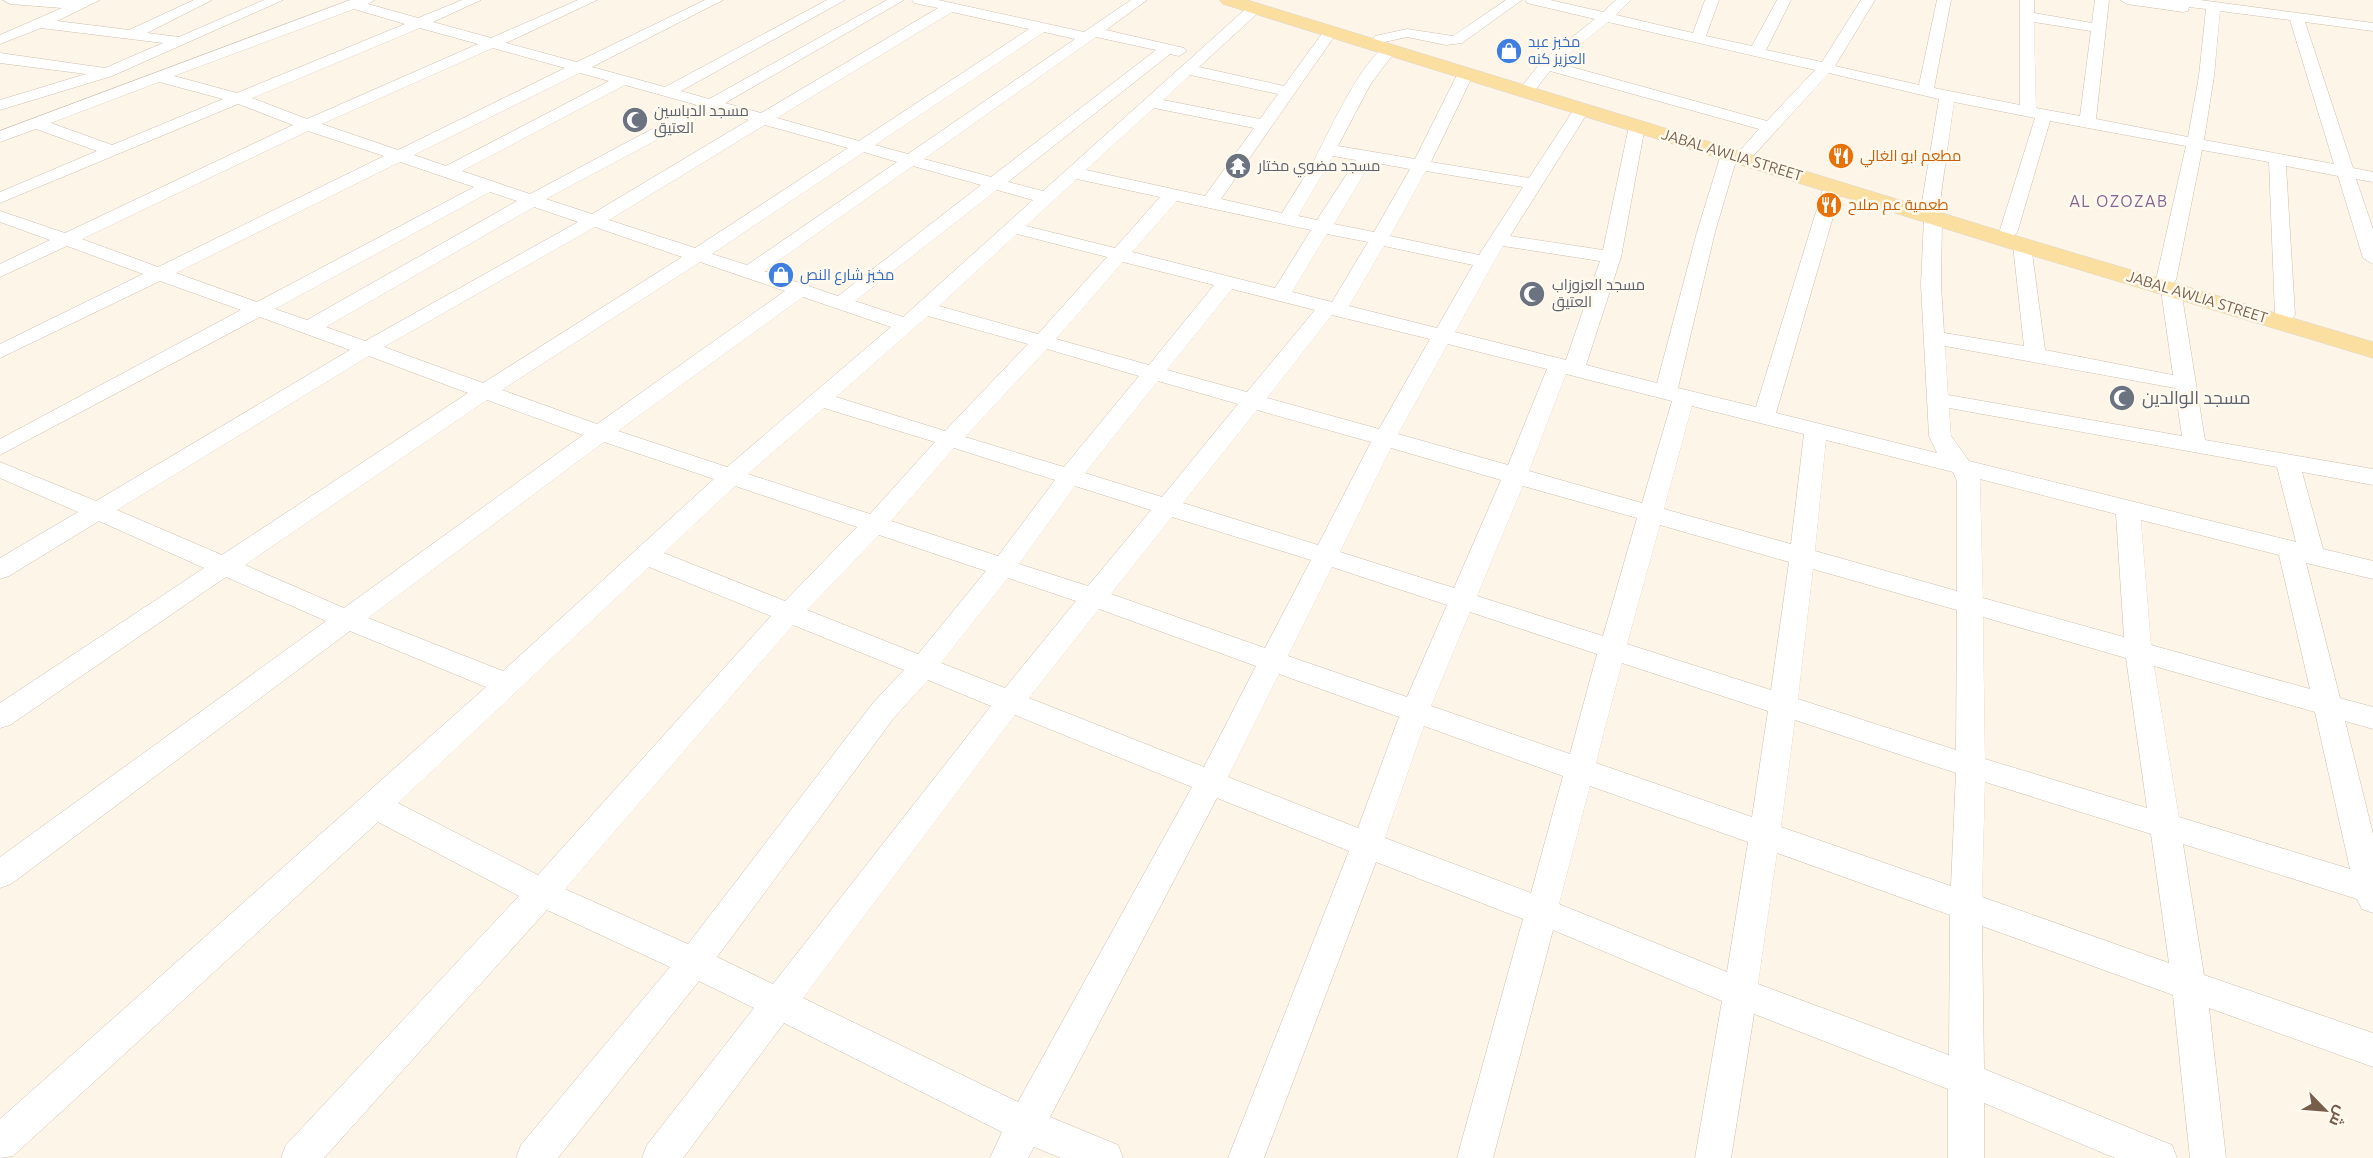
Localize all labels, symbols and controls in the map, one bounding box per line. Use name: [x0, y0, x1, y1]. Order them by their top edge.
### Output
place label: مخبز عبد العزيز كنه: [1528, 33, 1586, 68]
shop icon: مخبز عبد العزيز كنه: [1494, 36, 1524, 66]
place label: مسجد الدباسين العتيق: [654, 102, 749, 138]
mosque icon: مسجد الدباسين العتيق: [620, 105, 650, 135]
street label: JABAL AWLIA STREET: [1660, 125, 1805, 184]
restaurant icon: مطعم ابو الغالي: [1826, 141, 1856, 171]
place label: مطعم ابو الغالي: [1860, 147, 1961, 168]
temple icon: مسجد مضوي مختار: [1223, 151, 1253, 181]
place label: مسجد مضوي مختار: [1257, 157, 1380, 178]
restaurant icon: طعمية عم صلاح: [1814, 190, 1844, 220]
district label: AL OZOZAB: [2069, 192, 2169, 210]
place label: طعمية عم صلاح: [1848, 196, 1949, 216]
shop icon: مخبز شارع النص: [766, 260, 796, 290]
place label: مخبز شارع النص: [800, 266, 894, 286]
street label: JABAL AWLIA STREET: [2125, 267, 2270, 326]
place label: مسجد العزوزاب العتيق: [1552, 276, 1645, 312]
mosque icon: مسجد العزوزاب العتيق: [1517, 279, 1547, 309]
mosque icon: مسجد الوالدين: [2107, 383, 2137, 413]
place label: مسجد الوالدين: [2142, 387, 2251, 409]
north arrow: [2295, 1080, 2355, 1140]
text: ش: [2325, 1103, 2351, 1129]

